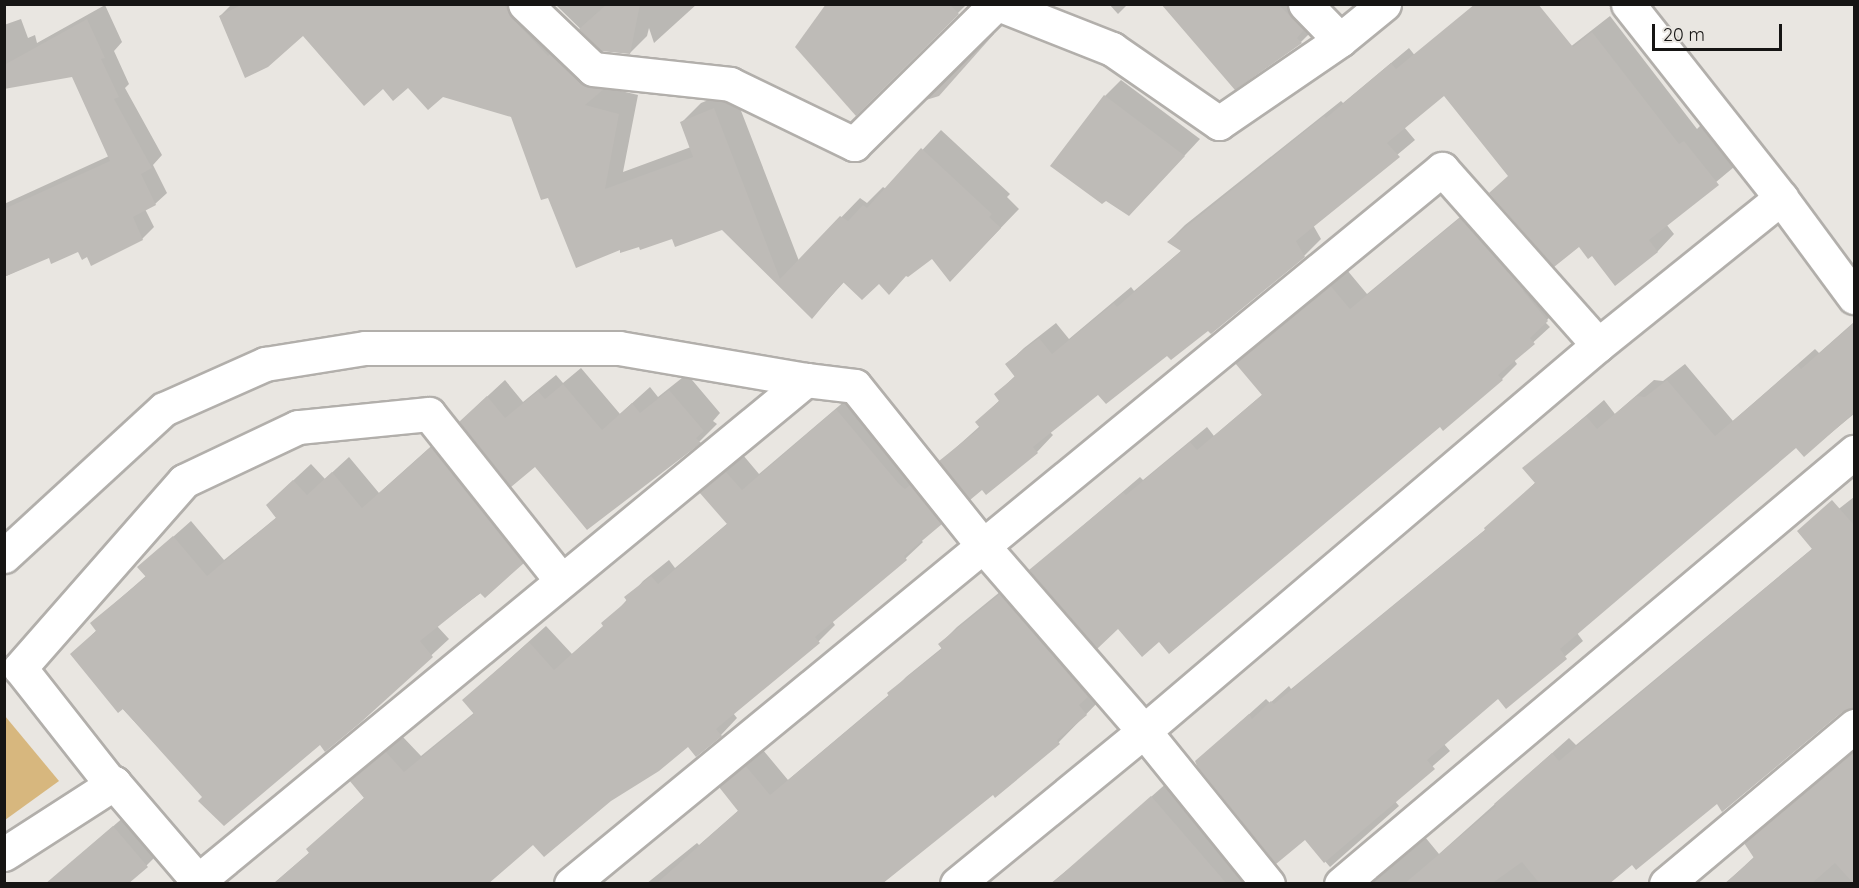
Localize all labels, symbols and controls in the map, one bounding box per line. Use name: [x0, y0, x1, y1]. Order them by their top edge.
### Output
scale bar: [1655, 12, 1786, 50]
text: 20 m: [1663, 23, 1705, 46]

